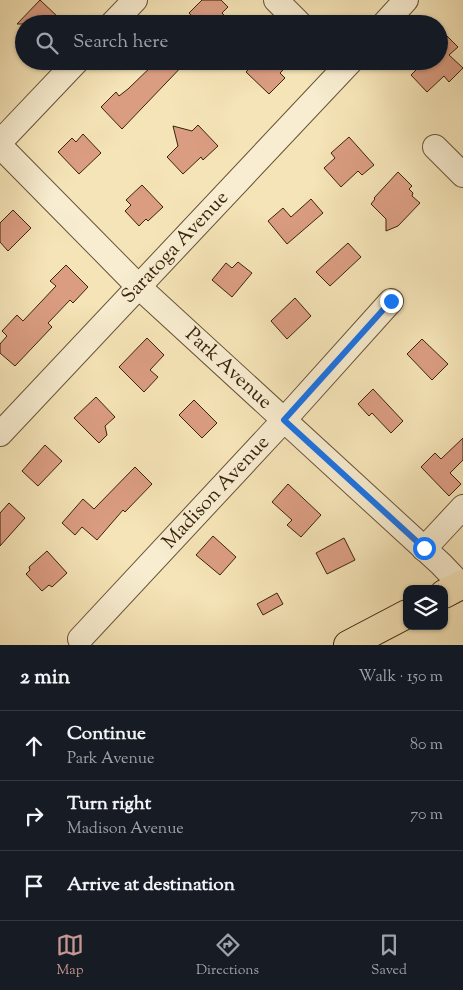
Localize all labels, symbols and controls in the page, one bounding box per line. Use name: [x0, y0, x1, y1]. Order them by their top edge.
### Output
search box: [15, 15, 448, 70]
icon: search: [33, 29, 61, 57]
text: Search here: [73, 29, 168, 56]
street label: Saratoga Avenue: [115, 185, 236, 310]
route end: [380, 290, 403, 313]
street label: Park Avenue: [178, 321, 278, 416]
street label: Madison Avenue: [156, 429, 277, 556]
route start: [413, 537, 436, 560]
map controls: [403, 585, 448, 630]
button: layers: [403, 585, 448, 630]
text: 2 min: [20, 663, 70, 693]
text: Walk · 150 m: [359, 666, 443, 689]
text: Continue: [67, 721, 146, 748]
icon: ahead: [20, 732, 48, 760]
text: 80 m: [410, 734, 443, 757]
text: Park Avenue: [67, 748, 154, 771]
text: Turn right: [67, 791, 151, 818]
icon: right: [20, 802, 48, 830]
text: 70 m: [410, 804, 443, 827]
text: Madison Avenue: [67, 818, 184, 841]
icon: arrive: [20, 872, 48, 900]
text: Arrive at destination: [67, 872, 235, 899]
tab: Map: [56, 931, 84, 981]
tab: Directions: [196, 931, 259, 981]
tab: Saved: [371, 931, 407, 981]

